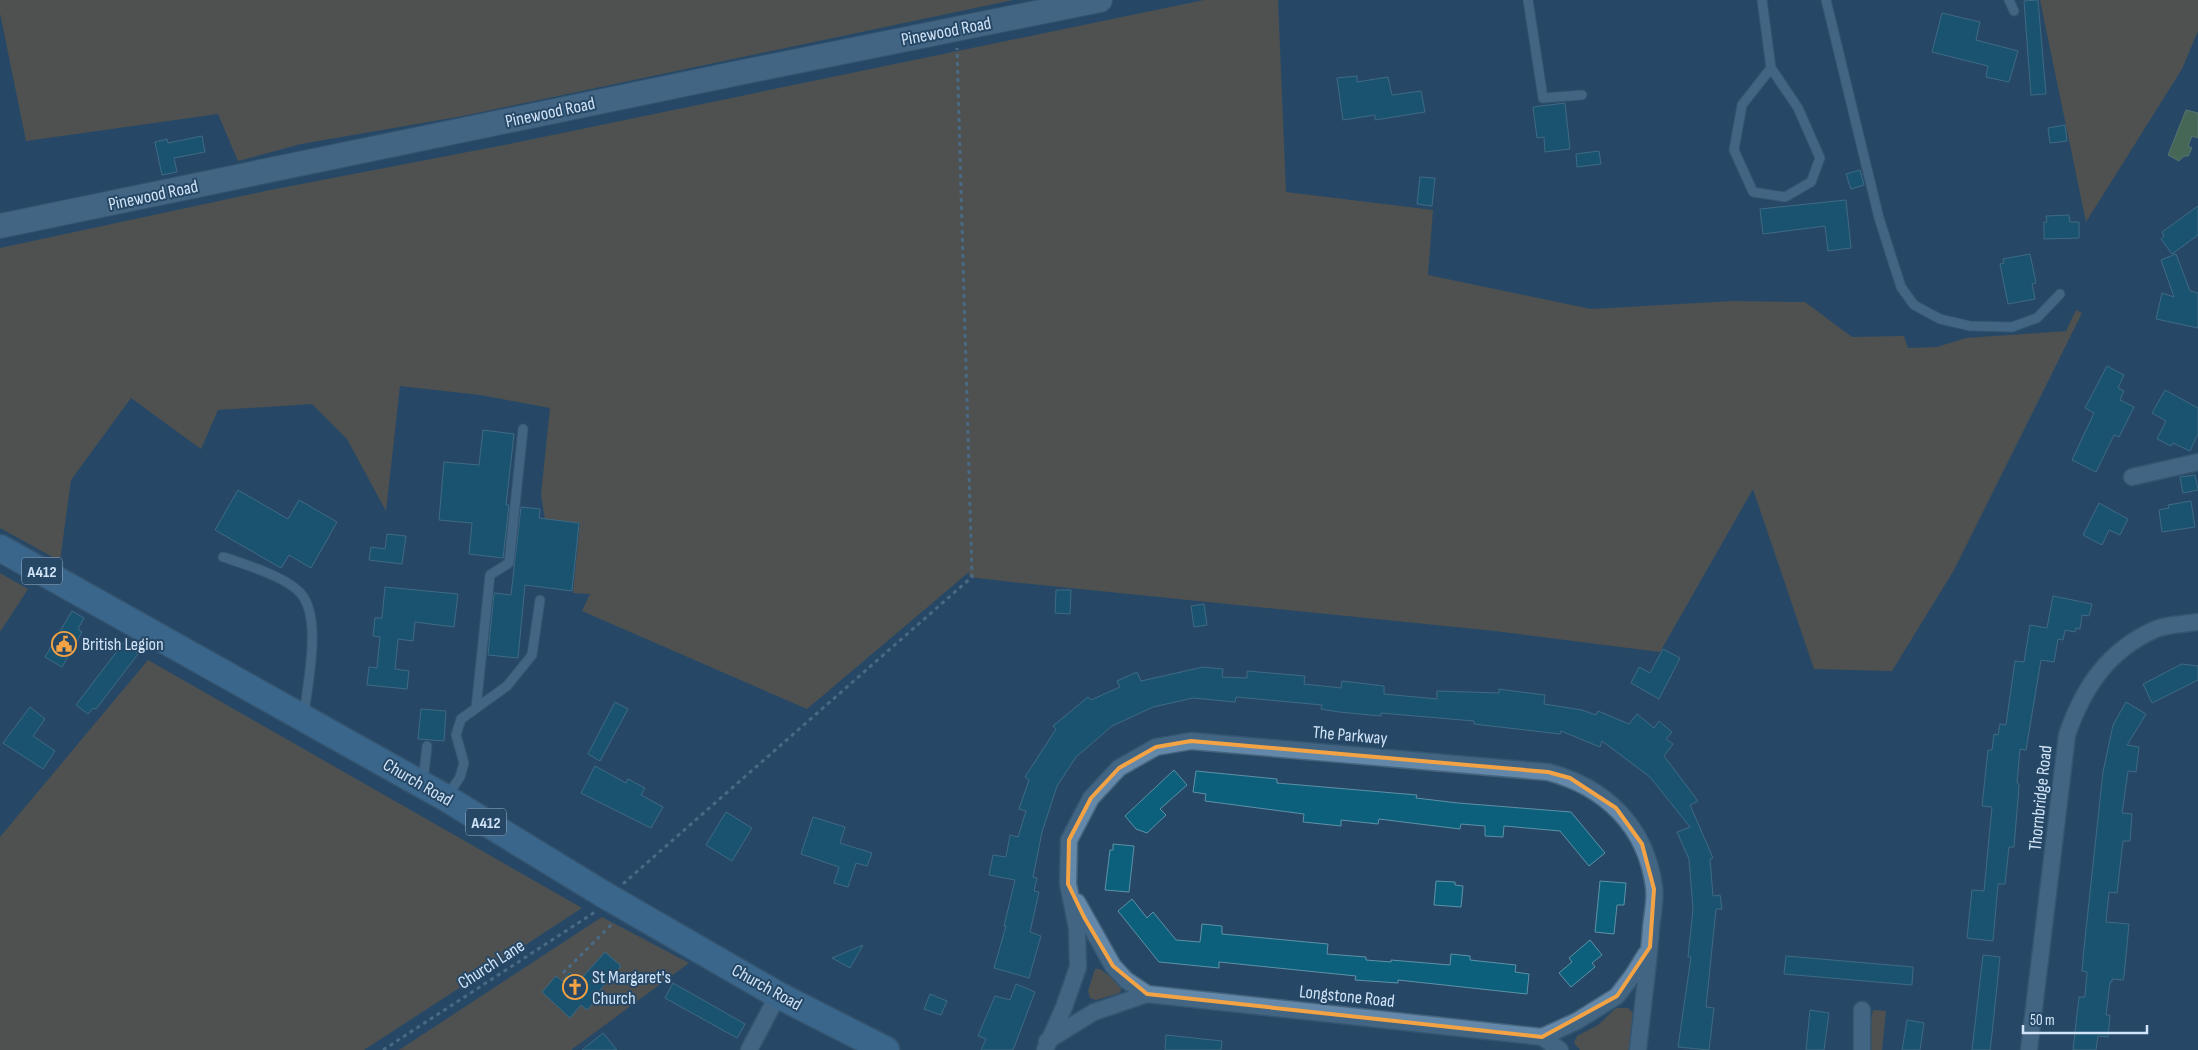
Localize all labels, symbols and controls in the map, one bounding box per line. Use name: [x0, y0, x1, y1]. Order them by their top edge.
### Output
street label: Pinewood Road: [899, 12, 993, 50]
street label: Pinewood Road: [503, 93, 597, 132]
street label: Pinewood Road: [106, 176, 200, 215]
road number: A412: [22, 558, 62, 584]
public building icon: British Legion: [51, 631, 77, 657]
place label: British Legion: [82, 634, 164, 655]
street label: The Parkway: [1312, 722, 1388, 749]
street label: Thornbridge Road: [2025, 744, 2056, 852]
street label: Church Road: [379, 754, 456, 811]
road number: A412: [466, 809, 506, 836]
street label: Church Lane: [454, 935, 529, 994]
street label: Church Road: [728, 960, 805, 1015]
place label: St Margaret's Church: [592, 967, 671, 1009]
church icon: St Margaret's Church: [562, 974, 588, 1000]
street label: Longstone Road: [1298, 981, 1396, 1012]
scale bar: [2023, 1002, 2147, 1034]
text: 50 m: [2030, 1011, 2055, 1030]

